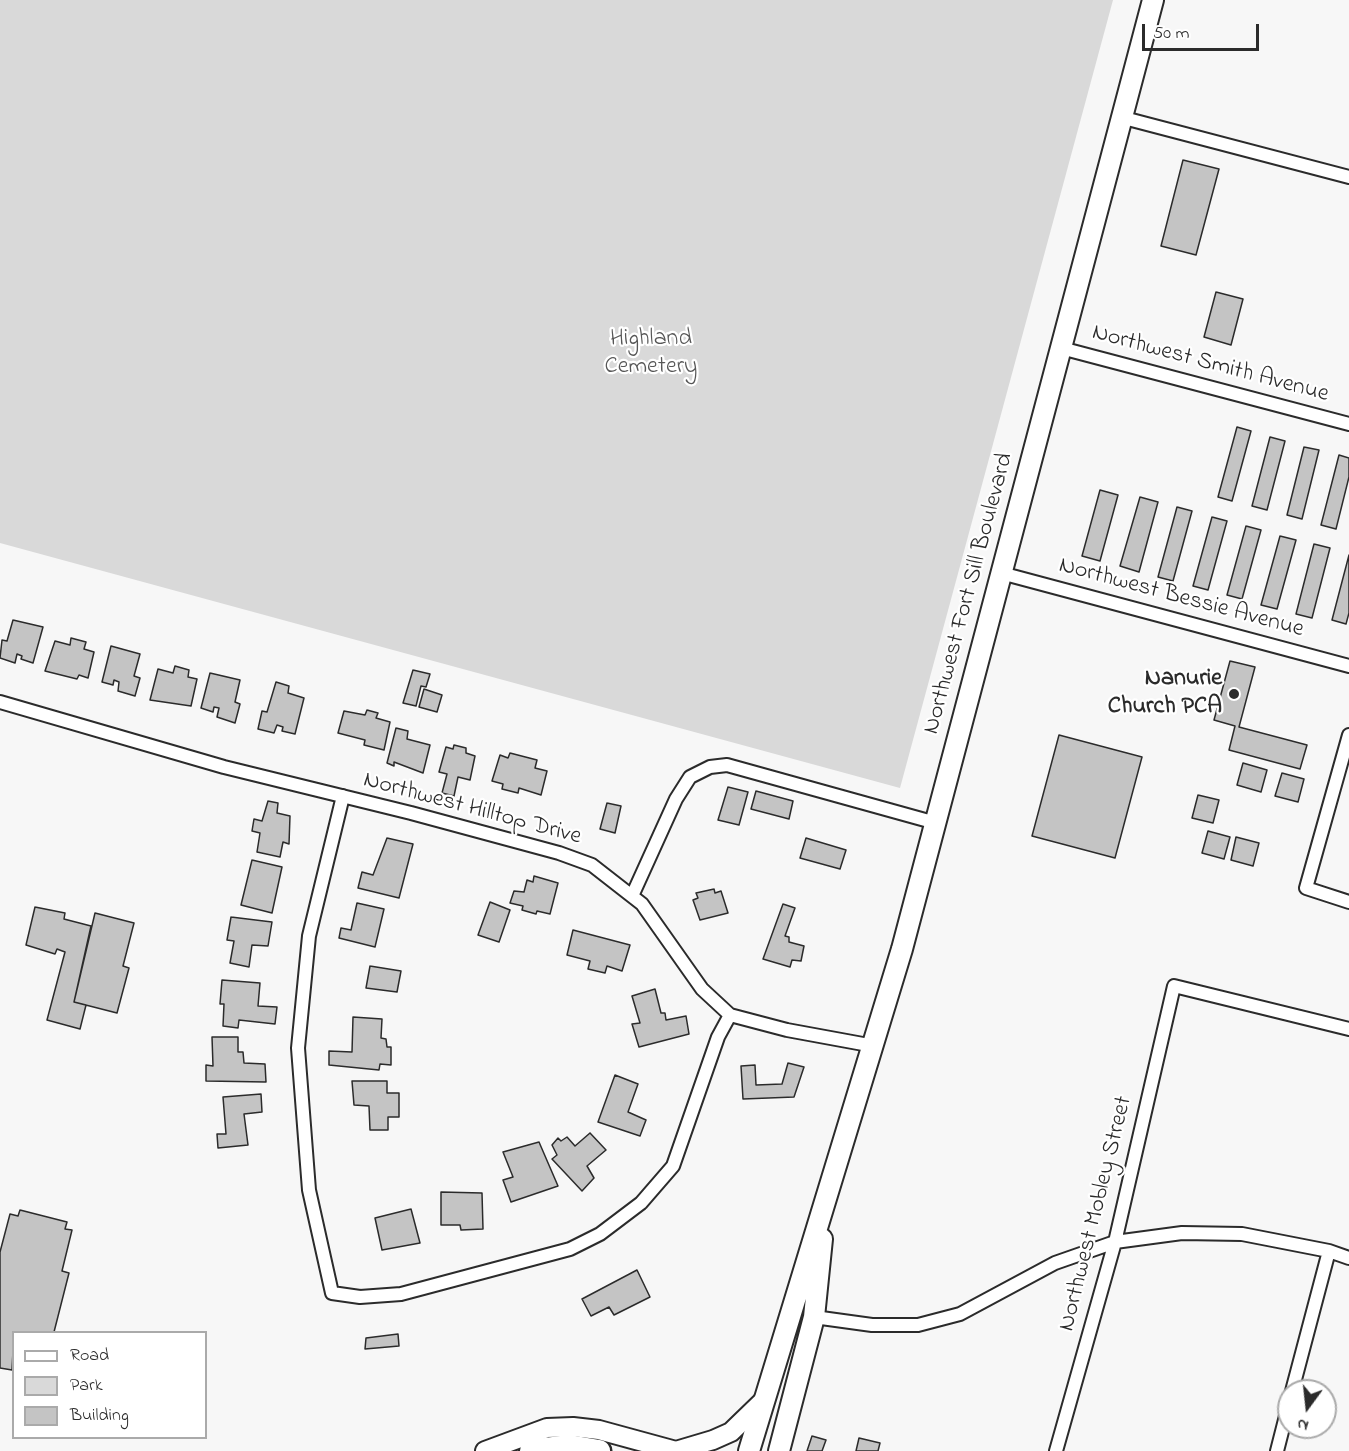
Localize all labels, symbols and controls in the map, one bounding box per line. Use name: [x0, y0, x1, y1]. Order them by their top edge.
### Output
scale bar: [1145, 12, 1262, 50]
text: 50 m: [1153, 21, 1190, 47]
street label: Northwest Smith Avenue: [1088, 320, 1332, 410]
park label: Highland Cemetery: [605, 326, 697, 382]
street label: Northwest Fort Sill Boulevard: [919, 450, 1021, 738]
street label: Northwest Bessie Avenue: [1055, 552, 1307, 646]
place label: Nanurie Church PCA: [1108, 666, 1222, 722]
marker: Nanurie Church PCA: [1227, 687, 1241, 701]
street label: Northwest Hilltop Drive: [360, 767, 584, 853]
street label: Northwest Mobley Street: [1054, 1093, 1140, 1335]
legend: [12, 1331, 207, 1439]
text: Road: [70, 1343, 109, 1369]
text: Park: [70, 1373, 103, 1399]
north arrow: [1277, 1379, 1337, 1439]
text: Building: [70, 1403, 129, 1429]
text: N: [1295, 1411, 1311, 1437]

